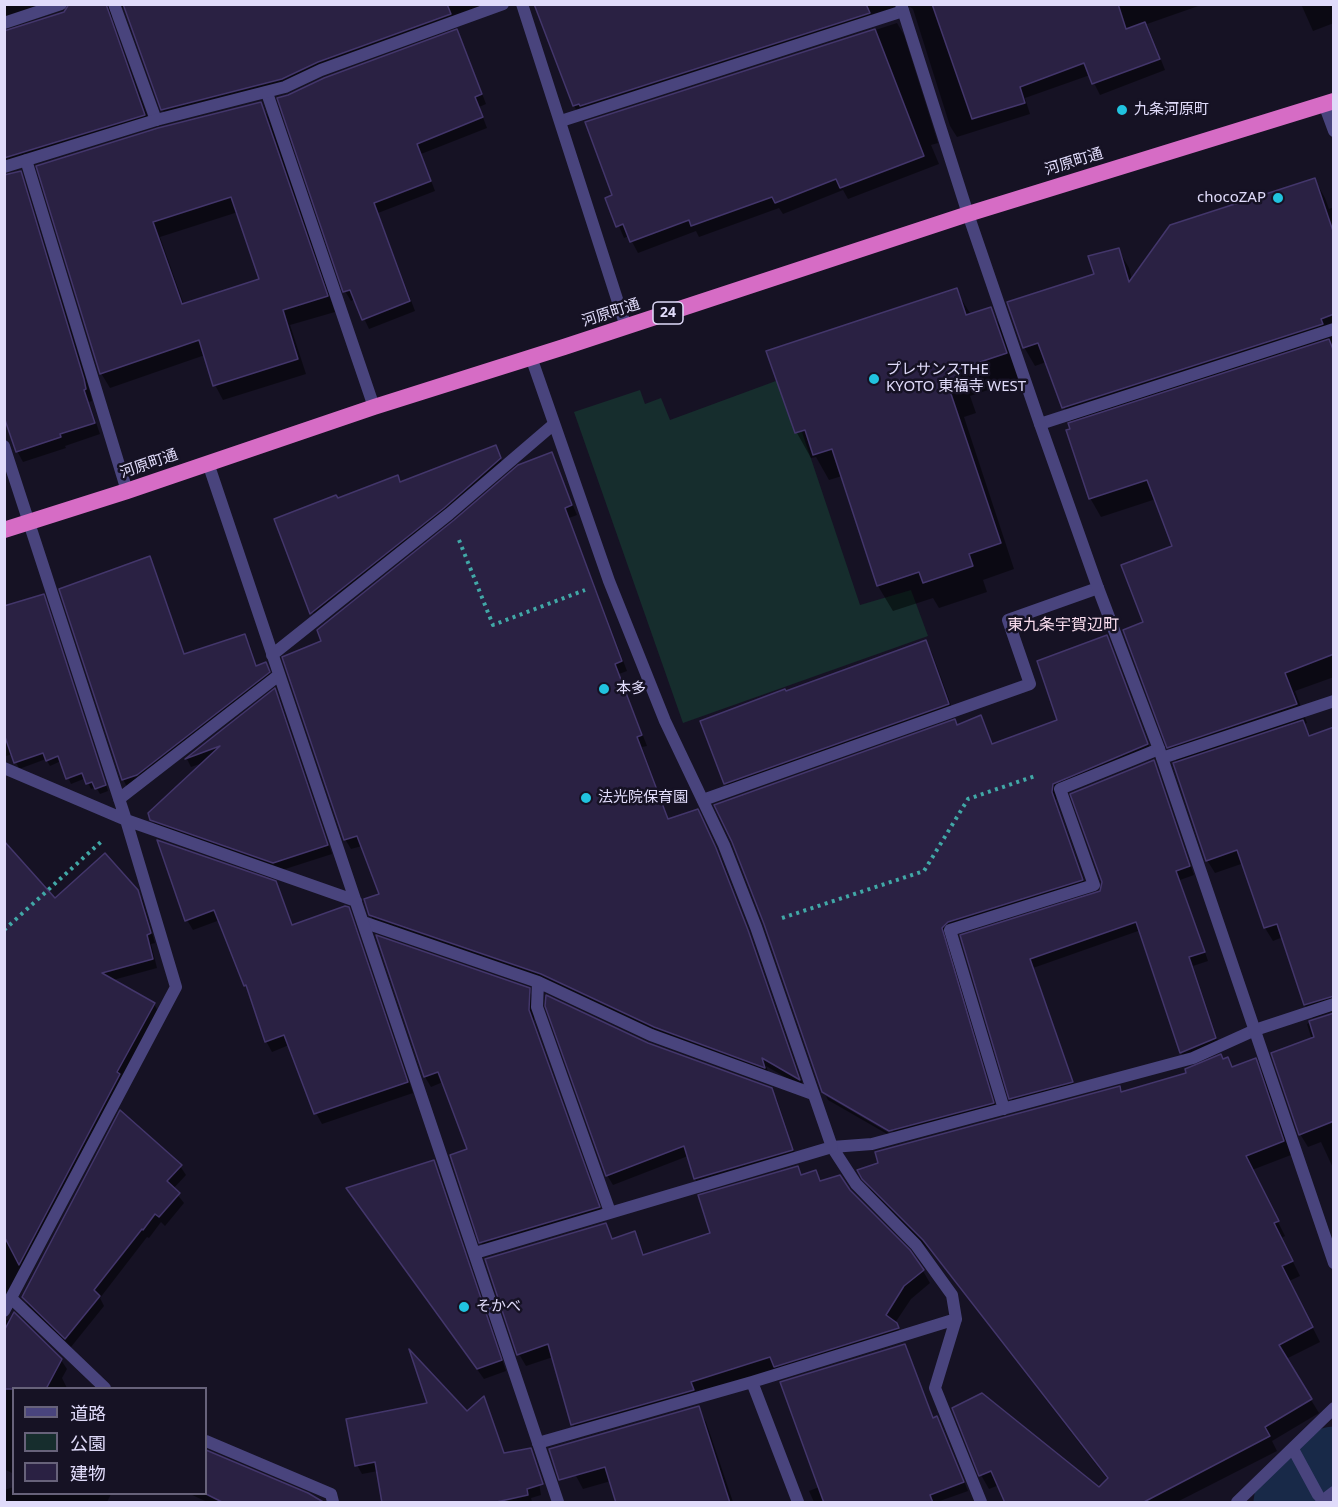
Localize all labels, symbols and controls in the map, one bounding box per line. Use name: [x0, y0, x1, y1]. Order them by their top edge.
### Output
place label: 九条河原町: [1134, 101, 1209, 119]
marker: 九条河原町: [1115, 103, 1129, 117]
street label: 河原町通: [1043, 145, 1105, 179]
place label: chocoZAP: [1197, 189, 1266, 207]
marker: chocoZAP: [1271, 191, 1285, 205]
street label: 河原町通: [580, 295, 642, 331]
road number: 24: [653, 302, 683, 324]
place label: プレサンスTHE KYOTO 東福寺 WEST: [886, 361, 1026, 396]
marker: プレサンスTHE KYOTO 東福寺 WEST: [867, 372, 881, 386]
street label: 河原町通: [118, 446, 180, 482]
district label: 東九条宇賀辺町: [1007, 615, 1119, 635]
place label: 本多: [616, 680, 646, 698]
marker: 本多: [597, 682, 611, 696]
place label: 法光院保育園: [598, 789, 688, 807]
marker: 法光院保育園: [579, 791, 593, 805]
place label: そかべ: [476, 1298, 521, 1316]
marker: そかべ: [457, 1300, 471, 1314]
legend: [12, 1387, 207, 1495]
text: 道路: [70, 1401, 106, 1425]
text: 公園: [70, 1431, 106, 1455]
text: 建物: [70, 1461, 106, 1485]

